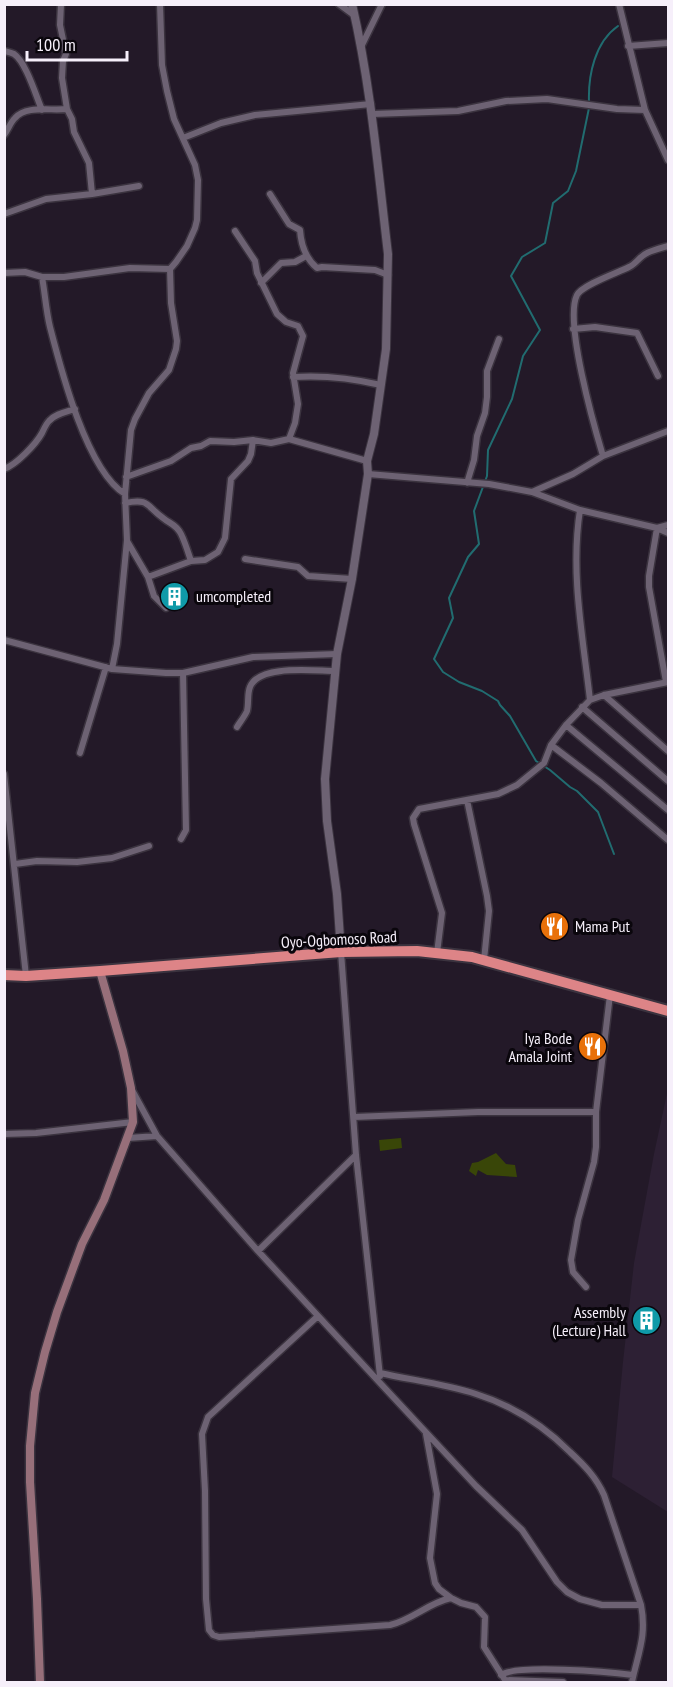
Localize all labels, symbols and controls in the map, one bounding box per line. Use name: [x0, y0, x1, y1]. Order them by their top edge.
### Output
scale bar: [27, 24, 128, 62]
text: 100 m: [36, 33, 76, 56]
building icon: umcompleted: [159, 580, 191, 612]
place label: umcompleted: [196, 586, 271, 606]
restaurant icon: Mama Put: [538, 910, 570, 942]
place label: Mama Put: [575, 916, 631, 936]
street label: Oyo-Ogbomoso Road: [281, 926, 398, 952]
place label: Iya Bode Amala Joint: [508, 1028, 573, 1066]
restaurant icon: Iya Bode Amala Joint: [577, 1031, 609, 1063]
place label: Assembly (Lecture) Hall: [552, 1302, 626, 1340]
building icon: Assembly (Lecture) Hall: [631, 1305, 663, 1337]

